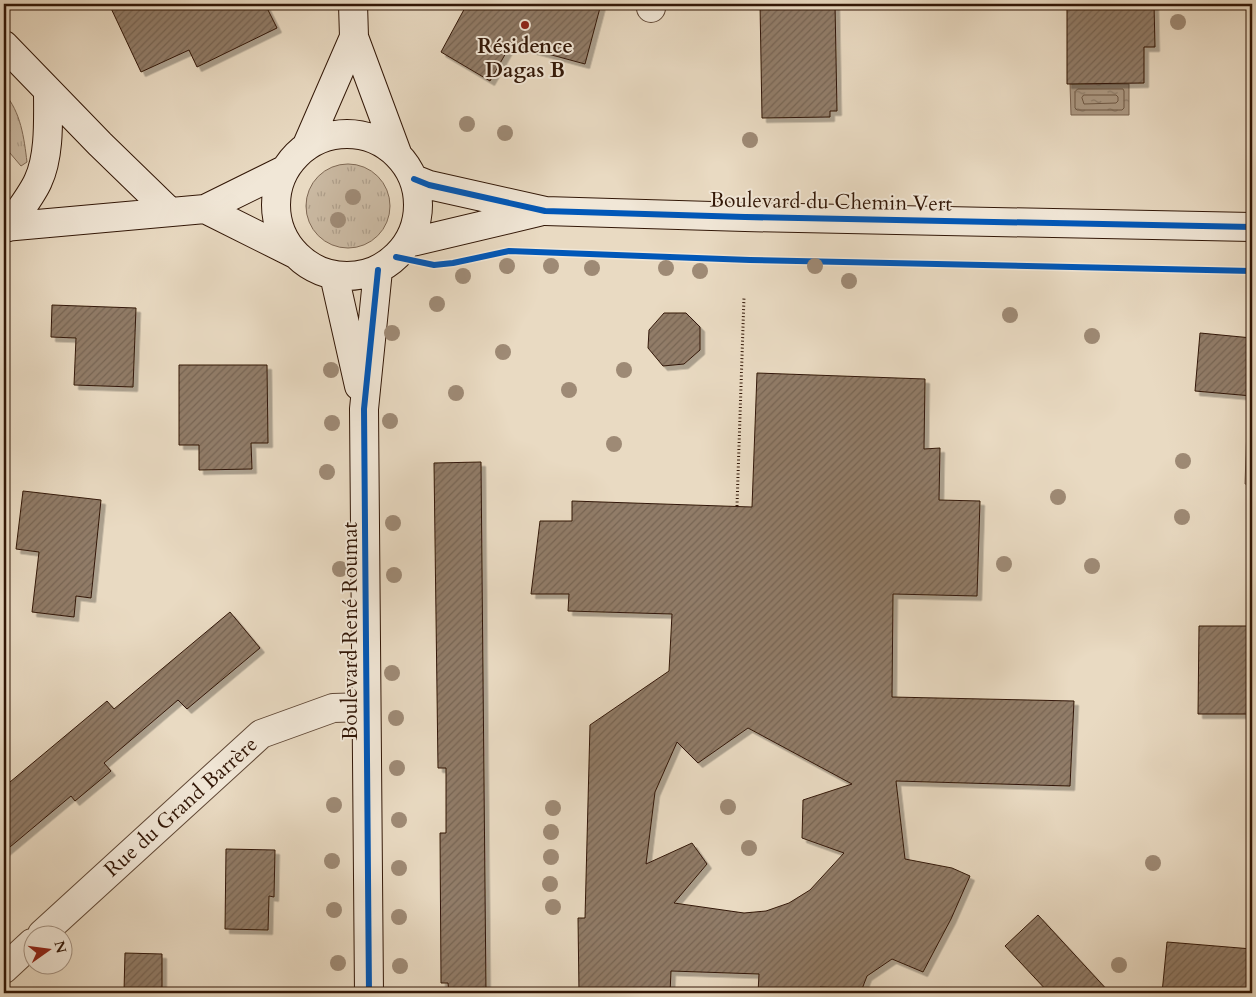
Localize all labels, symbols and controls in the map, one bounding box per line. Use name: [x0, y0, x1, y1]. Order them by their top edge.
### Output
marker: Résidence Dagas B: [519, 19, 531, 31]
place label: Résidence Dagas B: [477, 32, 573, 85]
street label: Boulevard du Chemin Vert: [710, 185, 953, 219]
street label: Boulevard René Roumat: [336, 521, 365, 740]
street label: Rue du Grand Barrère: [98, 730, 264, 884]
north arrow: [22, 924, 72, 974]
text: N: [49, 939, 71, 955]

